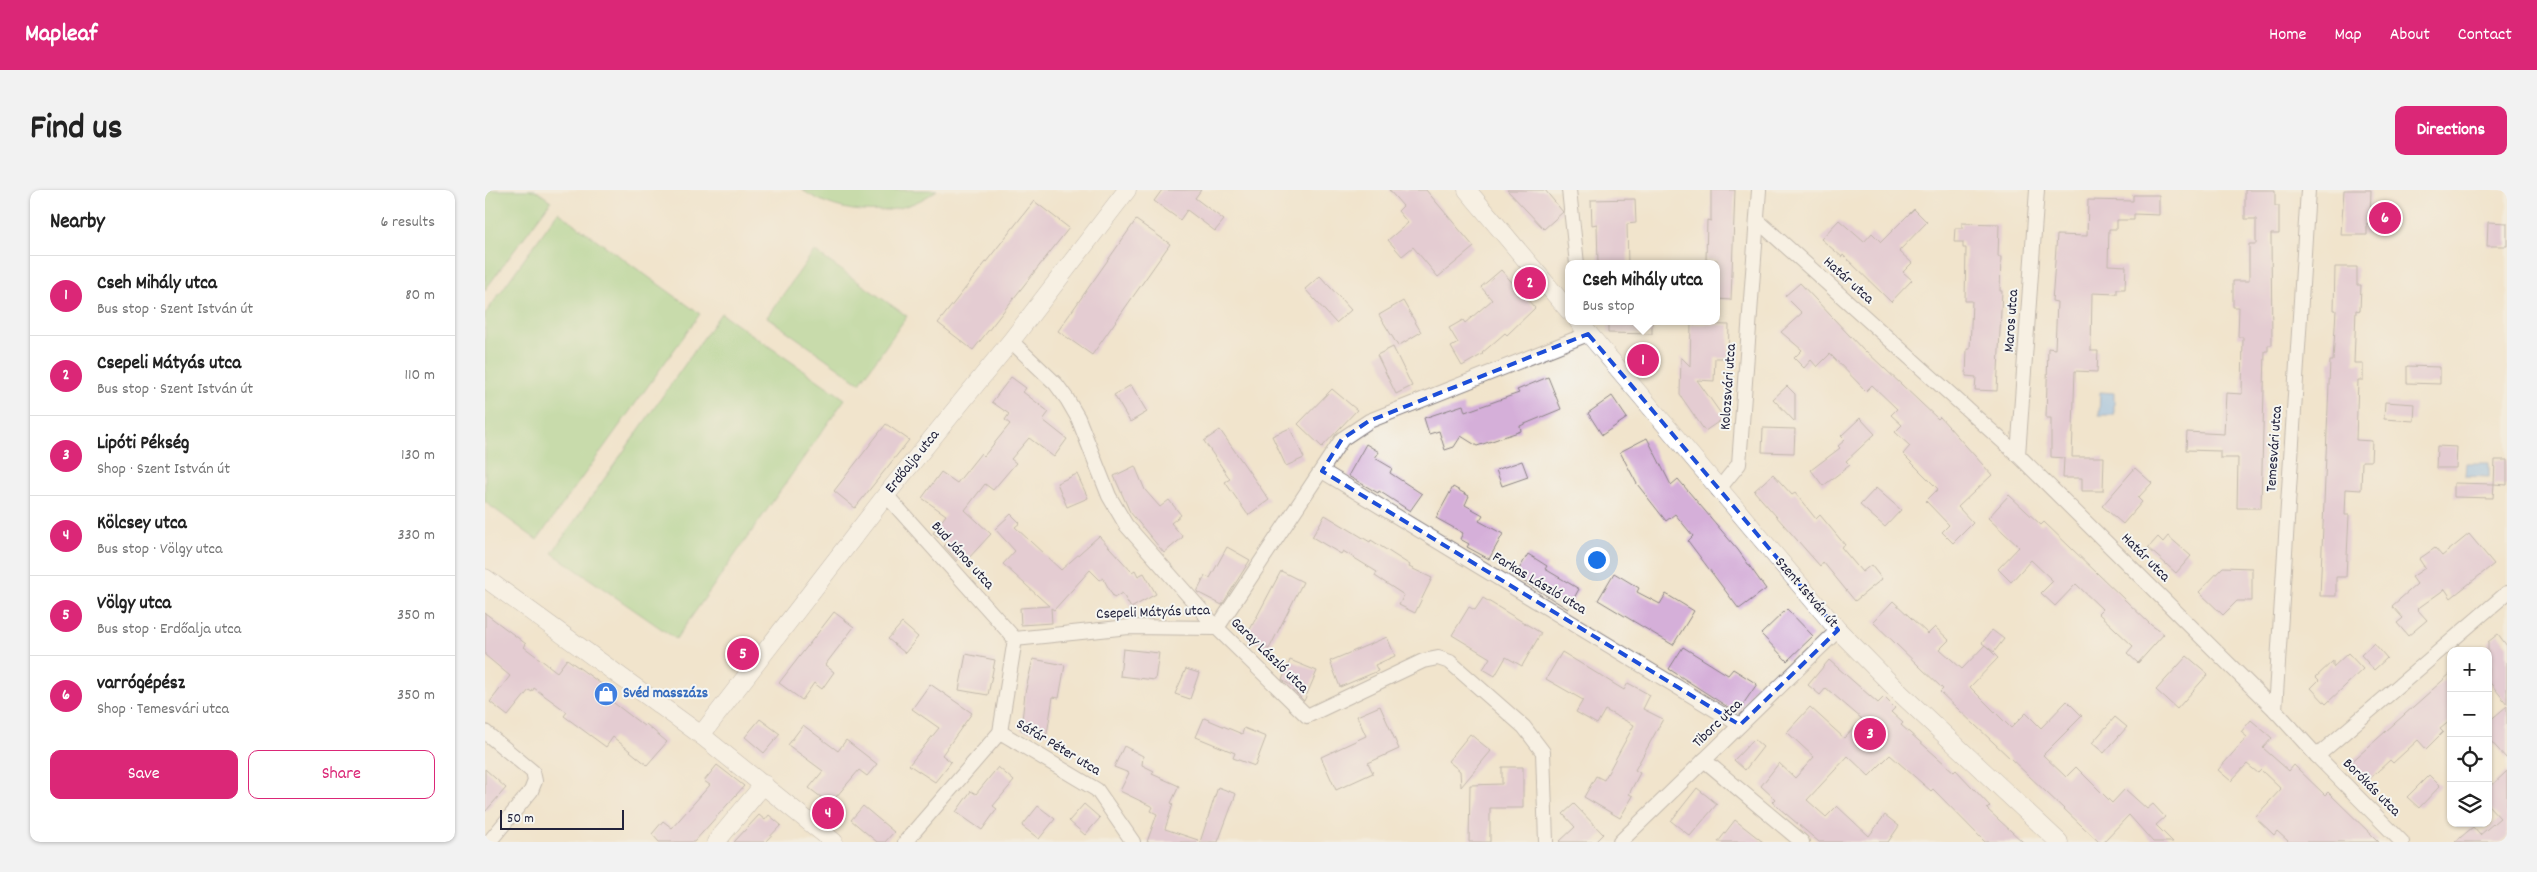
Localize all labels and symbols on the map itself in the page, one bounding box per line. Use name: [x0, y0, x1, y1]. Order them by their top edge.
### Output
pin: 6: [2369, 199, 2401, 237]
street label: Határ utca: [1818, 252, 1879, 310]
pin: 2: [1514, 264, 1546, 302]
street label: Maros utca: [1999, 288, 2025, 353]
pin: 1: [1627, 341, 1659, 379]
street label: Kolozsvári utca: [1715, 342, 1743, 431]
street label: Temesvári utca: [2261, 404, 2289, 493]
street label: Erdőalja utca: [880, 425, 946, 499]
street label: Bud János utca: [925, 517, 999, 596]
street label: Határ utca: [2115, 528, 2175, 588]
street label: Farkas László utca: [1488, 547, 1591, 621]
your location: [1584, 547, 1610, 573]
street label: Szent István út: [1769, 553, 1843, 634]
street label: Csepeli Mátyás utca: [1096, 600, 1211, 626]
street label: Garay László utca: [1225, 613, 1314, 700]
pin: 5: [727, 635, 759, 673]
shop icon: Svéd masszázs: [593, 681, 619, 707]
place label: Svéd masszázs: [623, 683, 708, 705]
street label: Tiborc utca: [1688, 694, 1749, 753]
street label: Sáfár Péter utca: [1011, 714, 1105, 782]
pin: 3: [1854, 715, 1886, 753]
street label: Borókás utca: [2337, 754, 2406, 823]
pin: 4: [812, 794, 844, 832]
scale bar: [500, 807, 624, 830]

